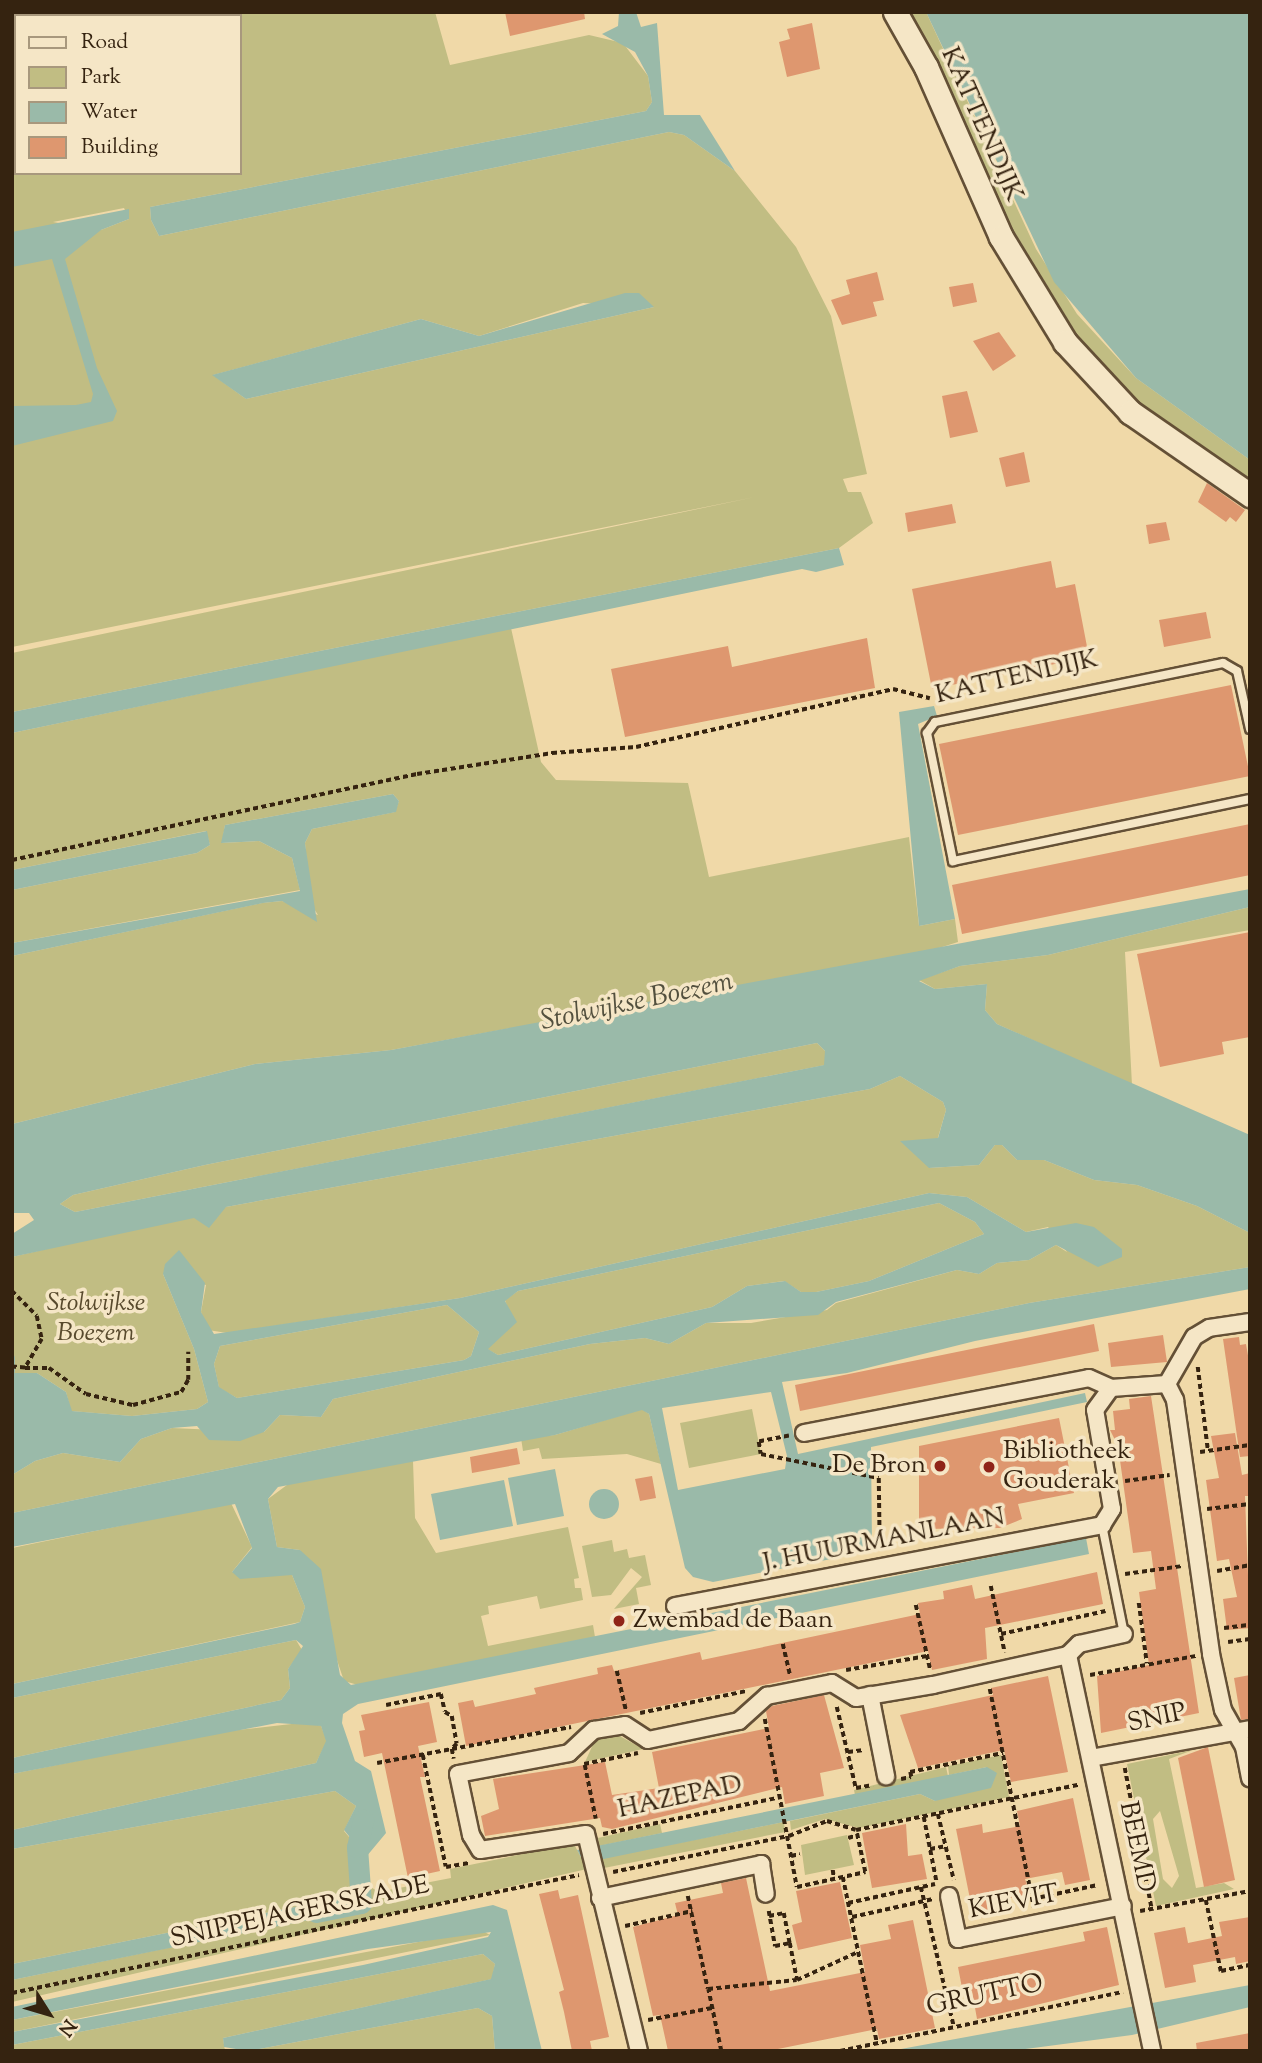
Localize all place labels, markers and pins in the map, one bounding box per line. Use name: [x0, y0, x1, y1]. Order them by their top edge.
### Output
place label: Bibliotheek Gouderak: [1003, 1436, 1131, 1498]
place label: De Bron: [832, 1450, 926, 1482]
marker: De Bron: [932, 1458, 948, 1474]
marker: Bibliotheek Gouderak: [981, 1459, 997, 1475]
place label: Zwembad de Baan: [633, 1605, 833, 1637]
marker: Zwembad de Baan: [611, 1613, 627, 1629]

